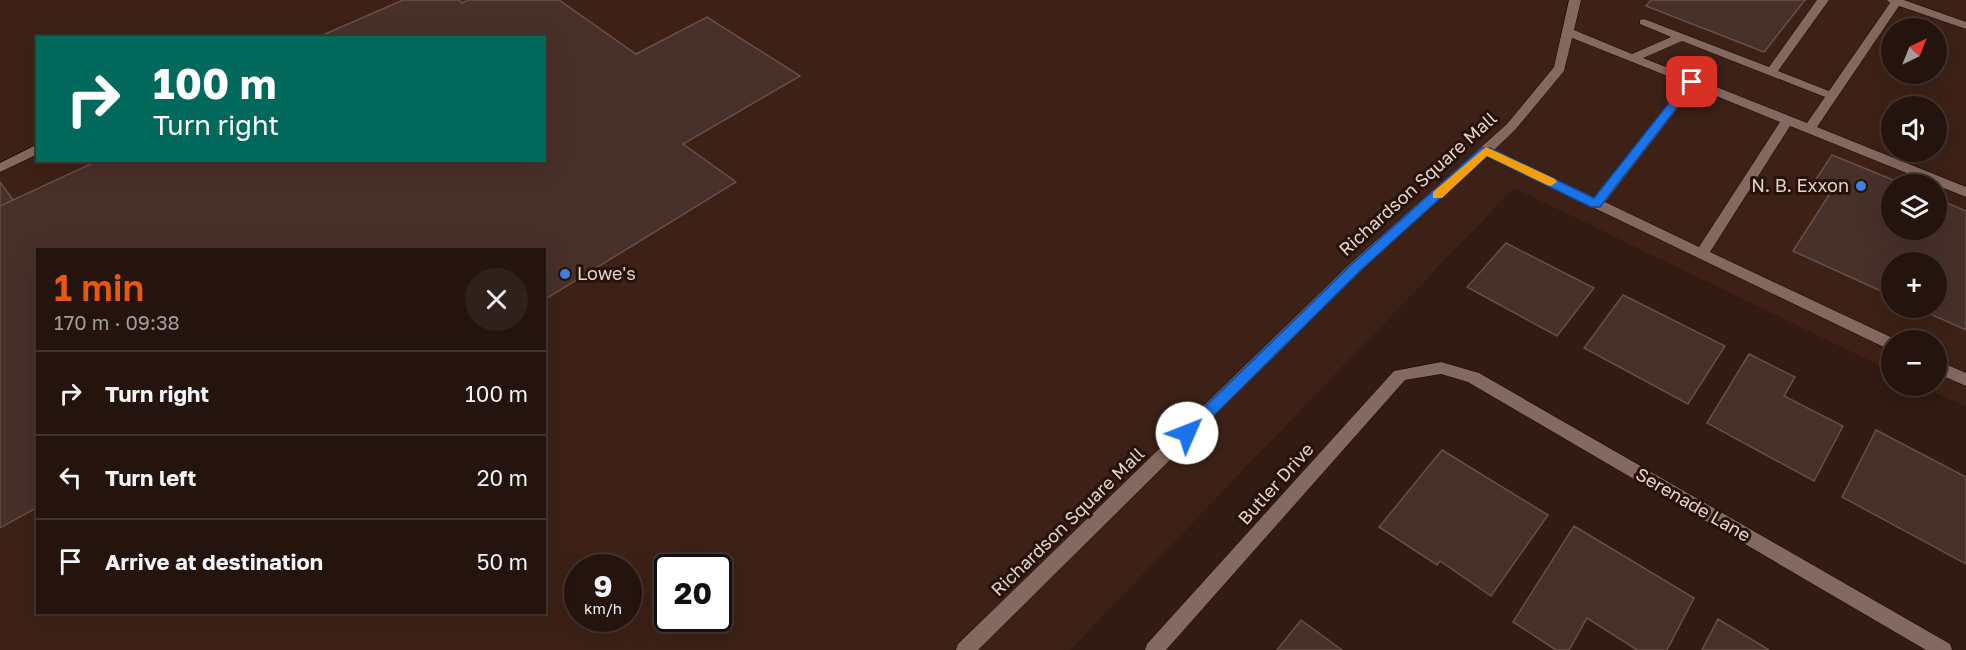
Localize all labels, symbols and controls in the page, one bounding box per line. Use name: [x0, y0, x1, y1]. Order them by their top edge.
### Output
north arrow: [1881, 18, 1947, 84]
map controls: [1881, 18, 1947, 396]
pin: [1666, 56, 1717, 107]
text: 100 m: [153, 58, 276, 108]
icon: right: [54, 60, 132, 138]
icon: arrive: [1675, 65, 1708, 98]
button: sound: [1881, 96, 1947, 162]
street label: Richardson Square Mall: [1334, 106, 1501, 260]
text: Turn right: [153, 109, 279, 141]
place label: N. B. Exxon: [1751, 174, 1849, 196]
button: layers: [1881, 174, 1947, 240]
marker: N. B. Exxon: [1854, 179, 1868, 193]
button: +: [1881, 252, 1947, 318]
place label: Lowe's: [577, 262, 636, 284]
text: 1 min: [54, 266, 144, 309]
marker: Lowe's: [558, 267, 572, 281]
button: close: [465, 268, 528, 331]
text: 170 m · 09:38: [54, 310, 180, 334]
button: −: [1881, 330, 1947, 396]
icon: right: [54, 377, 87, 410]
text: Turn right: [105, 380, 209, 407]
text: 100 m: [465, 380, 528, 407]
position arrow: [1155, 401, 1219, 465]
street label: Butler Drive: [1233, 438, 1318, 529]
street label: Richardson Square Mall: [986, 442, 1149, 600]
icon: left: [54, 461, 87, 494]
street label: Serenade Lane: [1632, 462, 1755, 546]
text: Turn left: [105, 464, 196, 491]
text: 20 m: [477, 464, 528, 491]
icon: arrive: [54, 545, 87, 578]
text: Arrive at destination: [105, 548, 323, 575]
text: 50 m: [477, 548, 528, 575]
speed limit sign: 20: [654, 554, 732, 632]
text: 9: [593, 568, 613, 604]
text: km/h: [584, 599, 622, 617]

